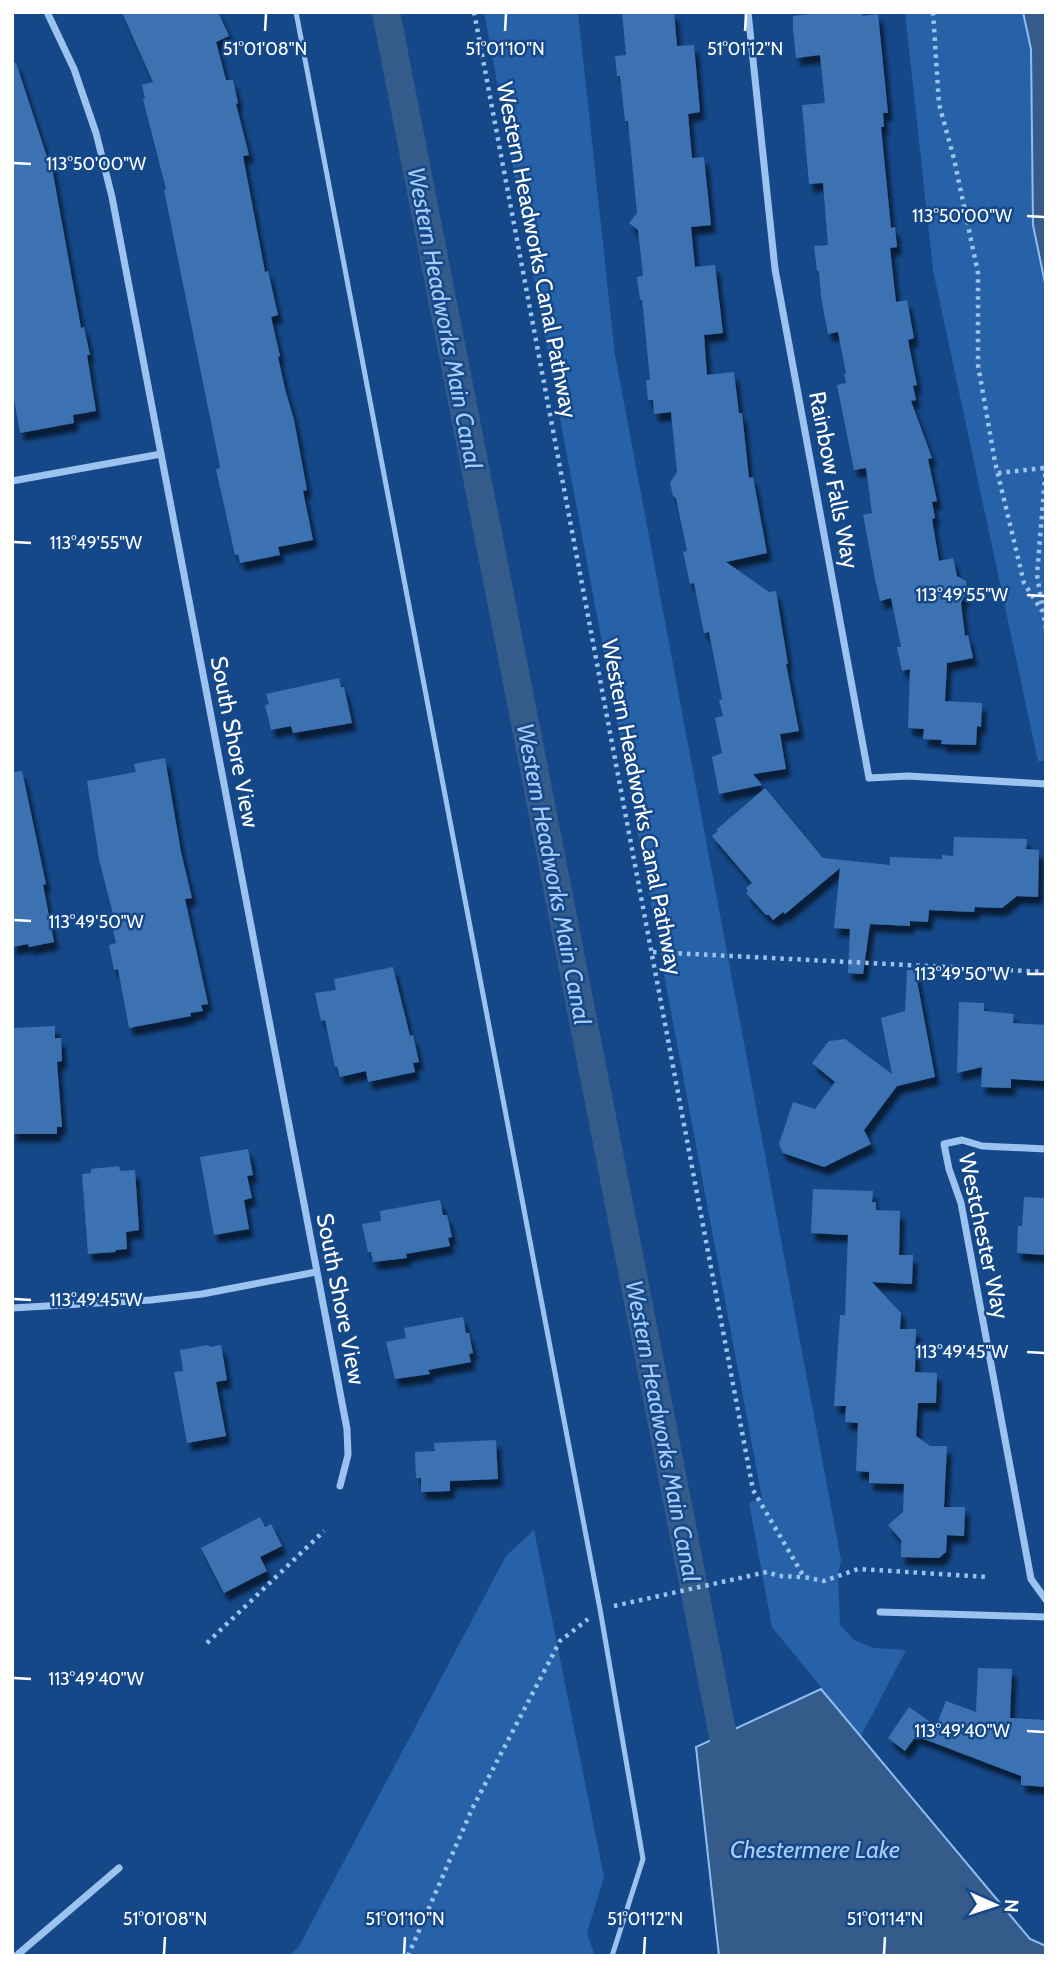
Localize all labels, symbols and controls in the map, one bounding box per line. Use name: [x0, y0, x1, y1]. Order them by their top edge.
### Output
text: 51°01'08"N: [223, 38, 307, 60]
text: 51°01'10"N: [465, 38, 545, 60]
text: 51°01'12"N: [707, 38, 783, 60]
street label: Western Headworks Canal Pathway: [491, 79, 583, 421]
text: 113°50'00"W: [46, 153, 146, 175]
water label: Western Headworks Main Canal: [401, 165, 489, 472]
text: 113°50'00"W: [912, 205, 1012, 227]
street label: Rainbow Falls Way: [803, 389, 865, 571]
text: 113°49'55"W: [50, 532, 142, 554]
text: 113°49'55"W: [916, 584, 1008, 606]
street label: Western Headworks Canal Pathway: [596, 636, 688, 978]
street label: South Shore View: [205, 654, 265, 830]
water label: Western Headworks Main Canal: [510, 721, 598, 1028]
text: 113°49'50"W: [48, 911, 144, 933]
text: 113°49'50"W: [914, 963, 1010, 985]
street label: Westchester Way: [953, 1150, 1015, 1322]
street label: South Shore View: [311, 1211, 371, 1387]
water label: Western Headworks Main Canal: [619, 1278, 707, 1585]
text: 113°49'45"W: [50, 1289, 142, 1311]
text: 113°49'45"W: [916, 1341, 1008, 1363]
text: 113°49'40"W: [48, 1668, 144, 1690]
text: 113°49'40"W: [914, 1720, 1010, 1742]
water label: Chestermere Lake: [730, 1835, 900, 1864]
north arrow: [960, 1870, 1030, 1940]
text: N: [1000, 1899, 1023, 1913]
text: 51°01'08"N: [123, 1908, 207, 1930]
text: 51°01'10"N: [365, 1908, 445, 1930]
text: 51°01'12"N: [607, 1908, 683, 1930]
text: 51°01'14"N: [847, 1908, 923, 1930]

